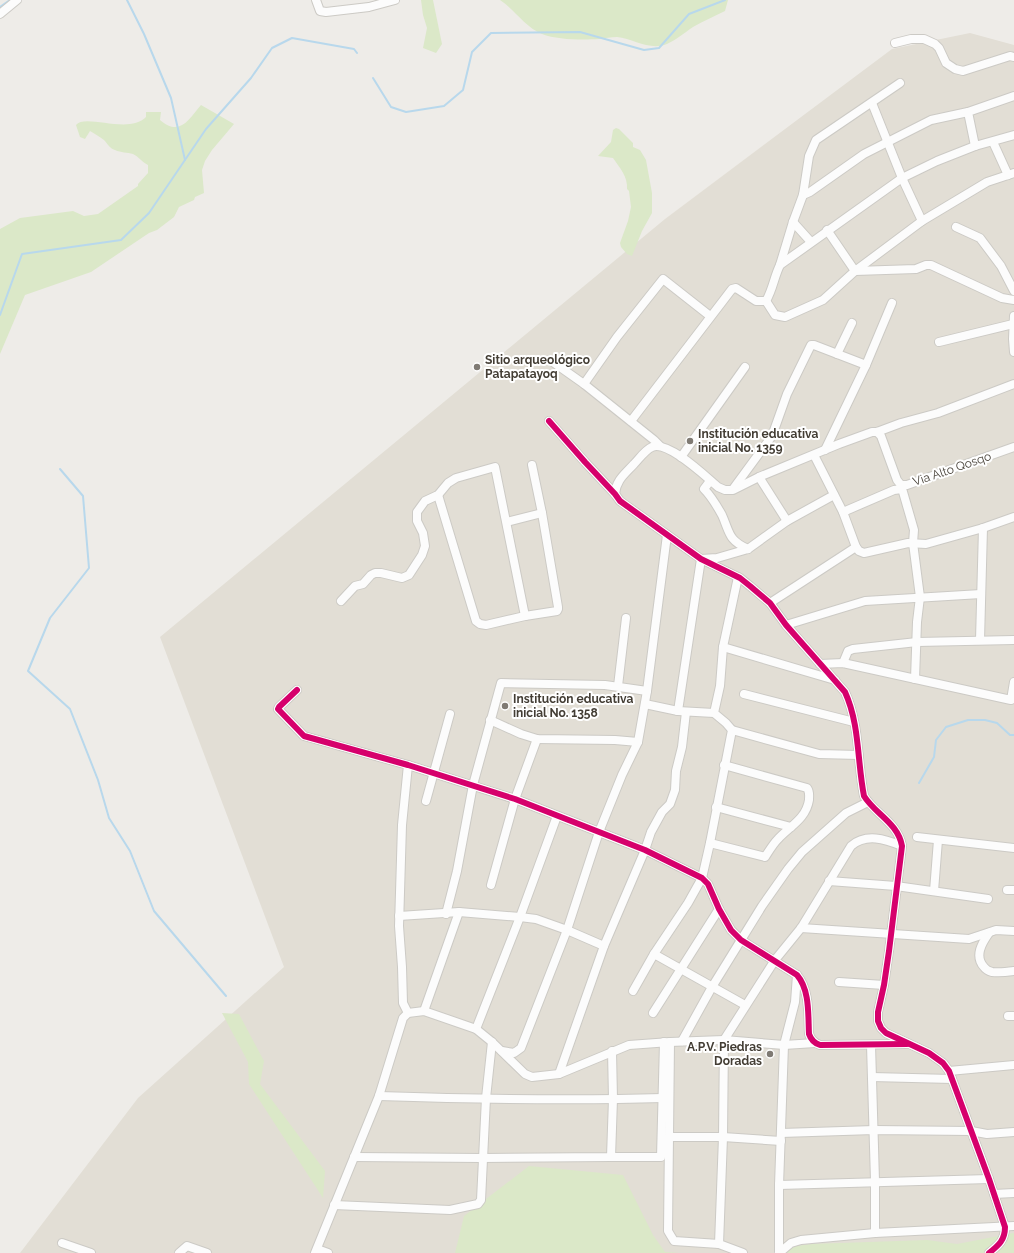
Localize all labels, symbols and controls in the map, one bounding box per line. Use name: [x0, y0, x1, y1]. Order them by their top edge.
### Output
place label: Sitio arqueológico Patapatayoq: [485, 353, 590, 381]
marker: Sitio arqueológico Patapatayoq: [472, 362, 482, 372]
place label: Institución educativa inicial No. 1359: [698, 427, 819, 455]
marker: Institución educativa inicial No. 1359: [685, 436, 695, 446]
street label: Via Alto Qosqo: [911, 449, 993, 489]
place label: Institución educativa inicial No. 1358: [513, 692, 634, 720]
marker: Institución educativa inicial No. 1358: [500, 701, 510, 711]
place label: A.P.V. Piedras Doradas: [687, 1040, 762, 1068]
marker: A.P.V. Piedras Doradas: [765, 1049, 775, 1059]

